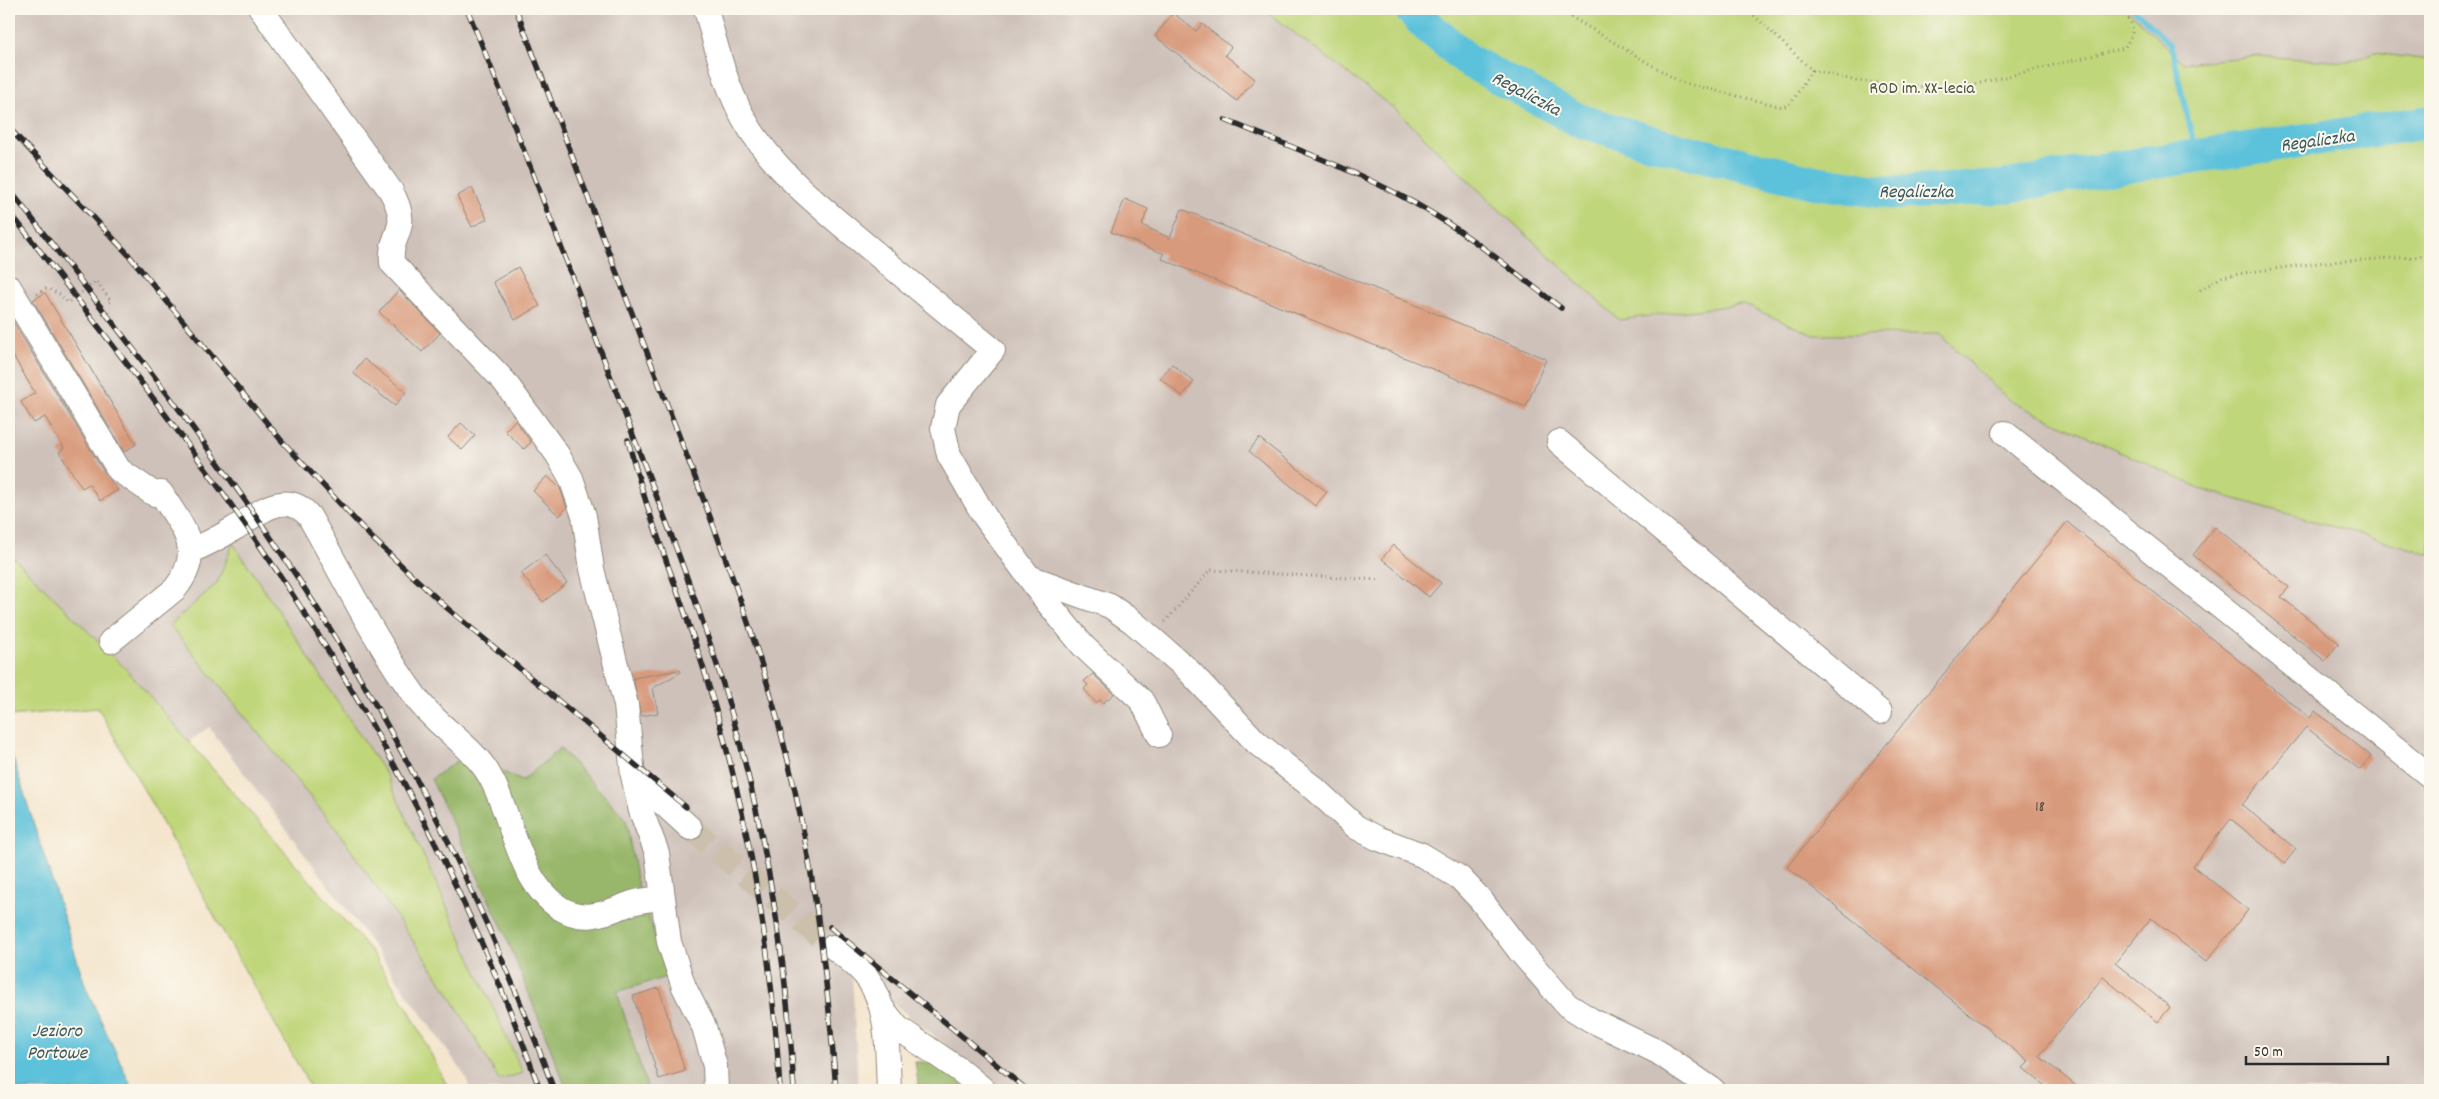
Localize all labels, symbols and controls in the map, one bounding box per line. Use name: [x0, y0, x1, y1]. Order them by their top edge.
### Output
water label: Regaliczka: [1486, 66, 1566, 125]
park label: ROD im. XX-lecia: [1869, 77, 1975, 102]
water label: Regaliczka: [2279, 124, 2357, 161]
water label: Regaliczka: [1879, 180, 1954, 207]
house number: 18: [2035, 797, 2045, 819]
water label: Jezioro Portowe: [27, 1019, 89, 1068]
scale bar: [2246, 1034, 2389, 1066]
text: 50 m: [2254, 1042, 2283, 1064]

